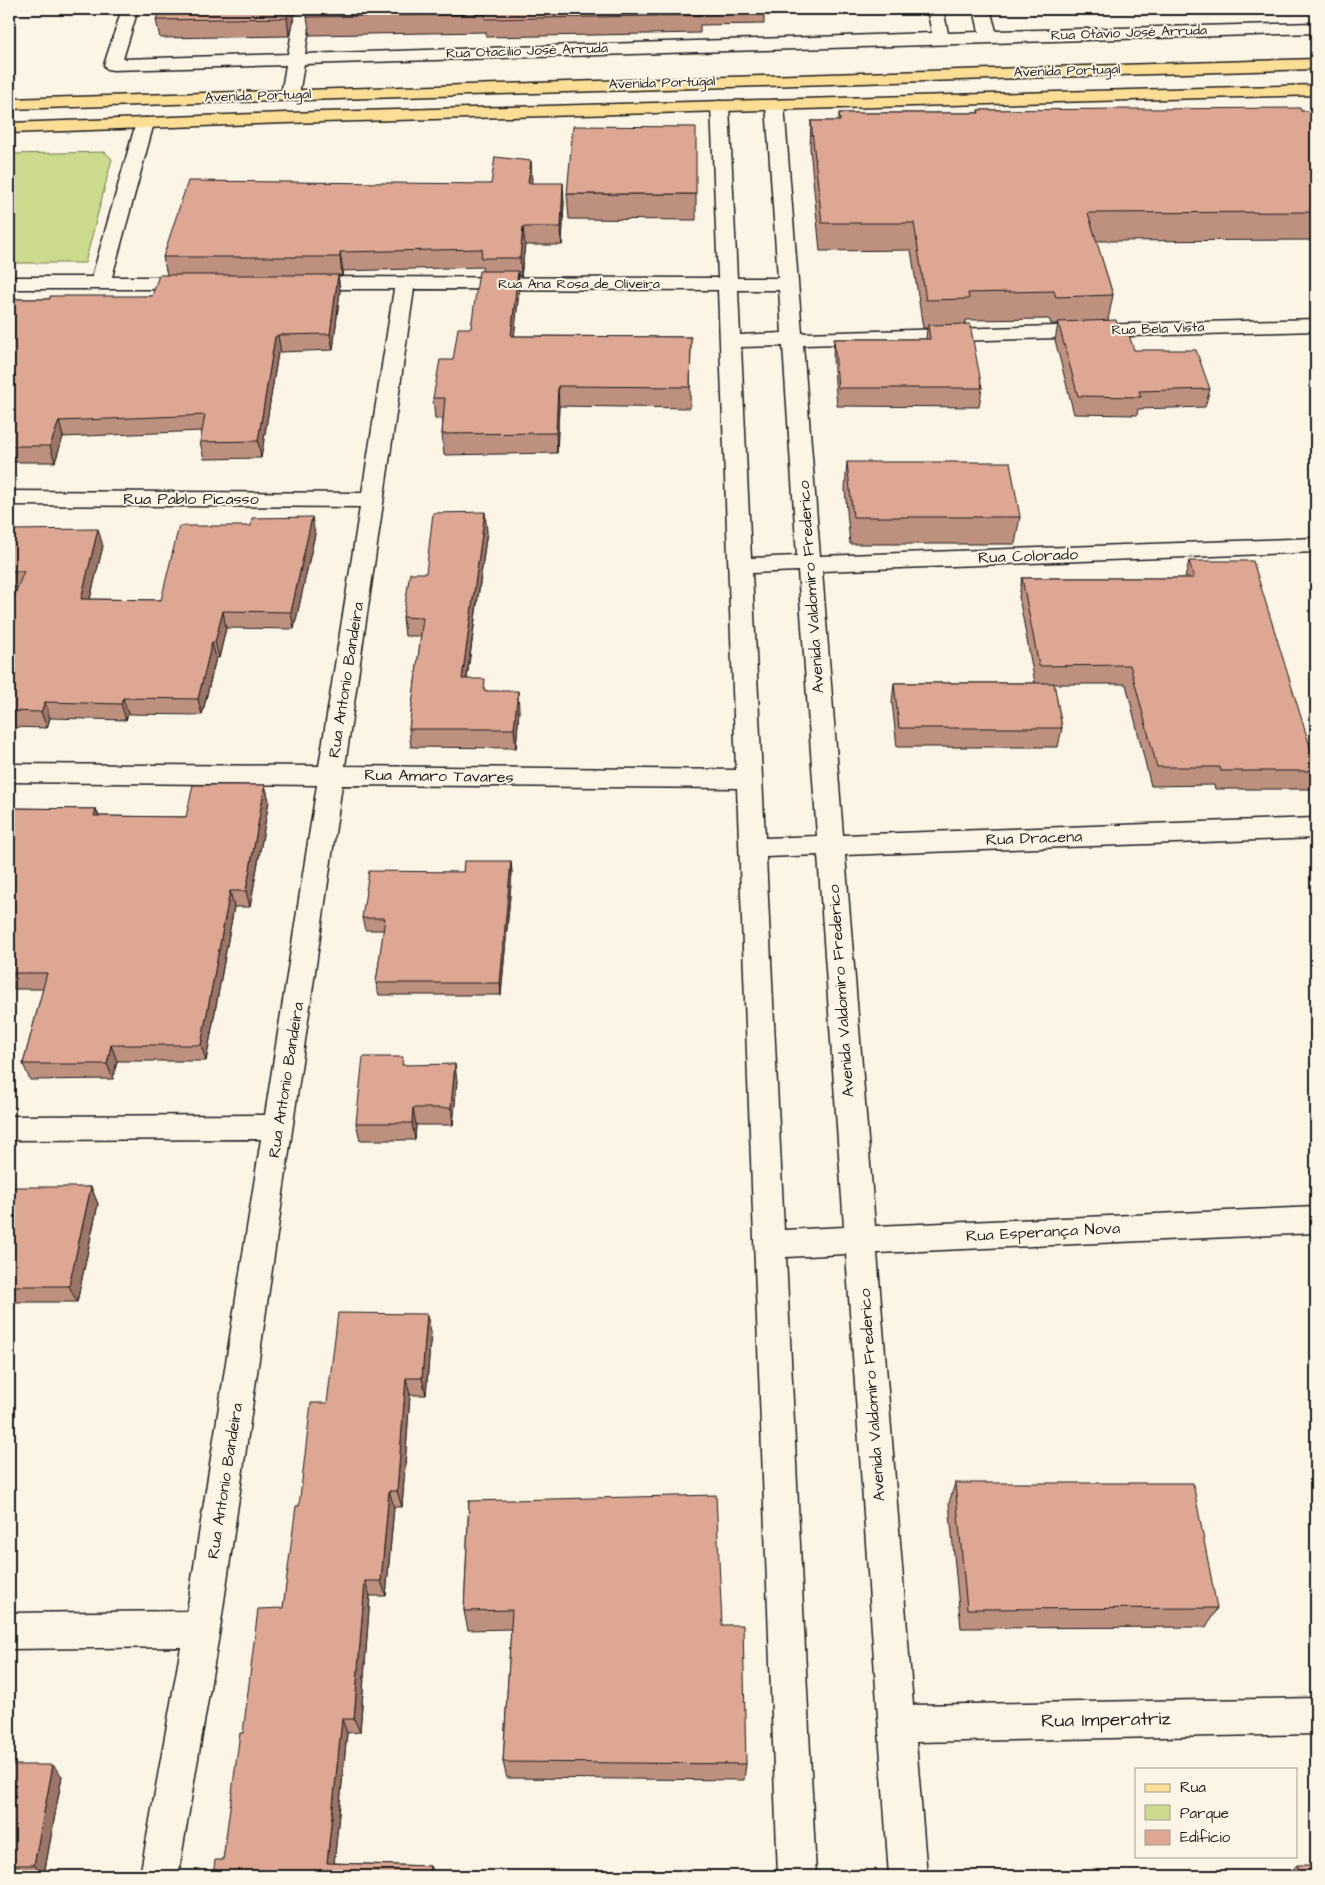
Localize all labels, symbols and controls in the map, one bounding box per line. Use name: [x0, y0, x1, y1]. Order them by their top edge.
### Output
street label: Rua Otávio José Arruda: [1051, 20, 1207, 46]
street label: Rua Otacílio José Arruda: [446, 38, 608, 64]
street label: Avenida Portugal: [1013, 59, 1121, 83]
street label: Avenida Portugal: [608, 71, 716, 95]
street label: Avenida Portugal: [204, 84, 312, 108]
street label: Rua Ana Rosa de Oliveira: [498, 274, 660, 294]
street label: Rua Bela Vista: [1111, 317, 1205, 341]
street label: Avenida Valdomiro Frederico: [793, 480, 829, 694]
street label: Rua Pablo Picasso: [123, 488, 259, 510]
street label: Rua Colorado: [978, 543, 1078, 569]
street label: Rua Antonio Bandeira: [323, 601, 369, 759]
street label: Rua Amaro Tavares: [364, 764, 514, 788]
street label: Rua Dracena: [985, 825, 1083, 851]
street label: Avenida Valdomiro Frederico: [823, 884, 859, 1098]
street label: Rua Antonio Bandeira: [263, 1001, 309, 1159]
street label: Rua Esperança Nova: [965, 1217, 1121, 1247]
street label: Avenida Valdomiro Frederico: [854, 1288, 890, 1502]
street label: Rua Antonio Bandeira: [202, 1402, 248, 1560]
street label: Rua Imperatriz: [1041, 1705, 1172, 1735]
legend: [1135, 1768, 1298, 1858]
text: Rua: [1180, 1777, 1206, 1798]
text: Parque: [1180, 1803, 1229, 1824]
text: Edifício: [1180, 1827, 1231, 1848]

